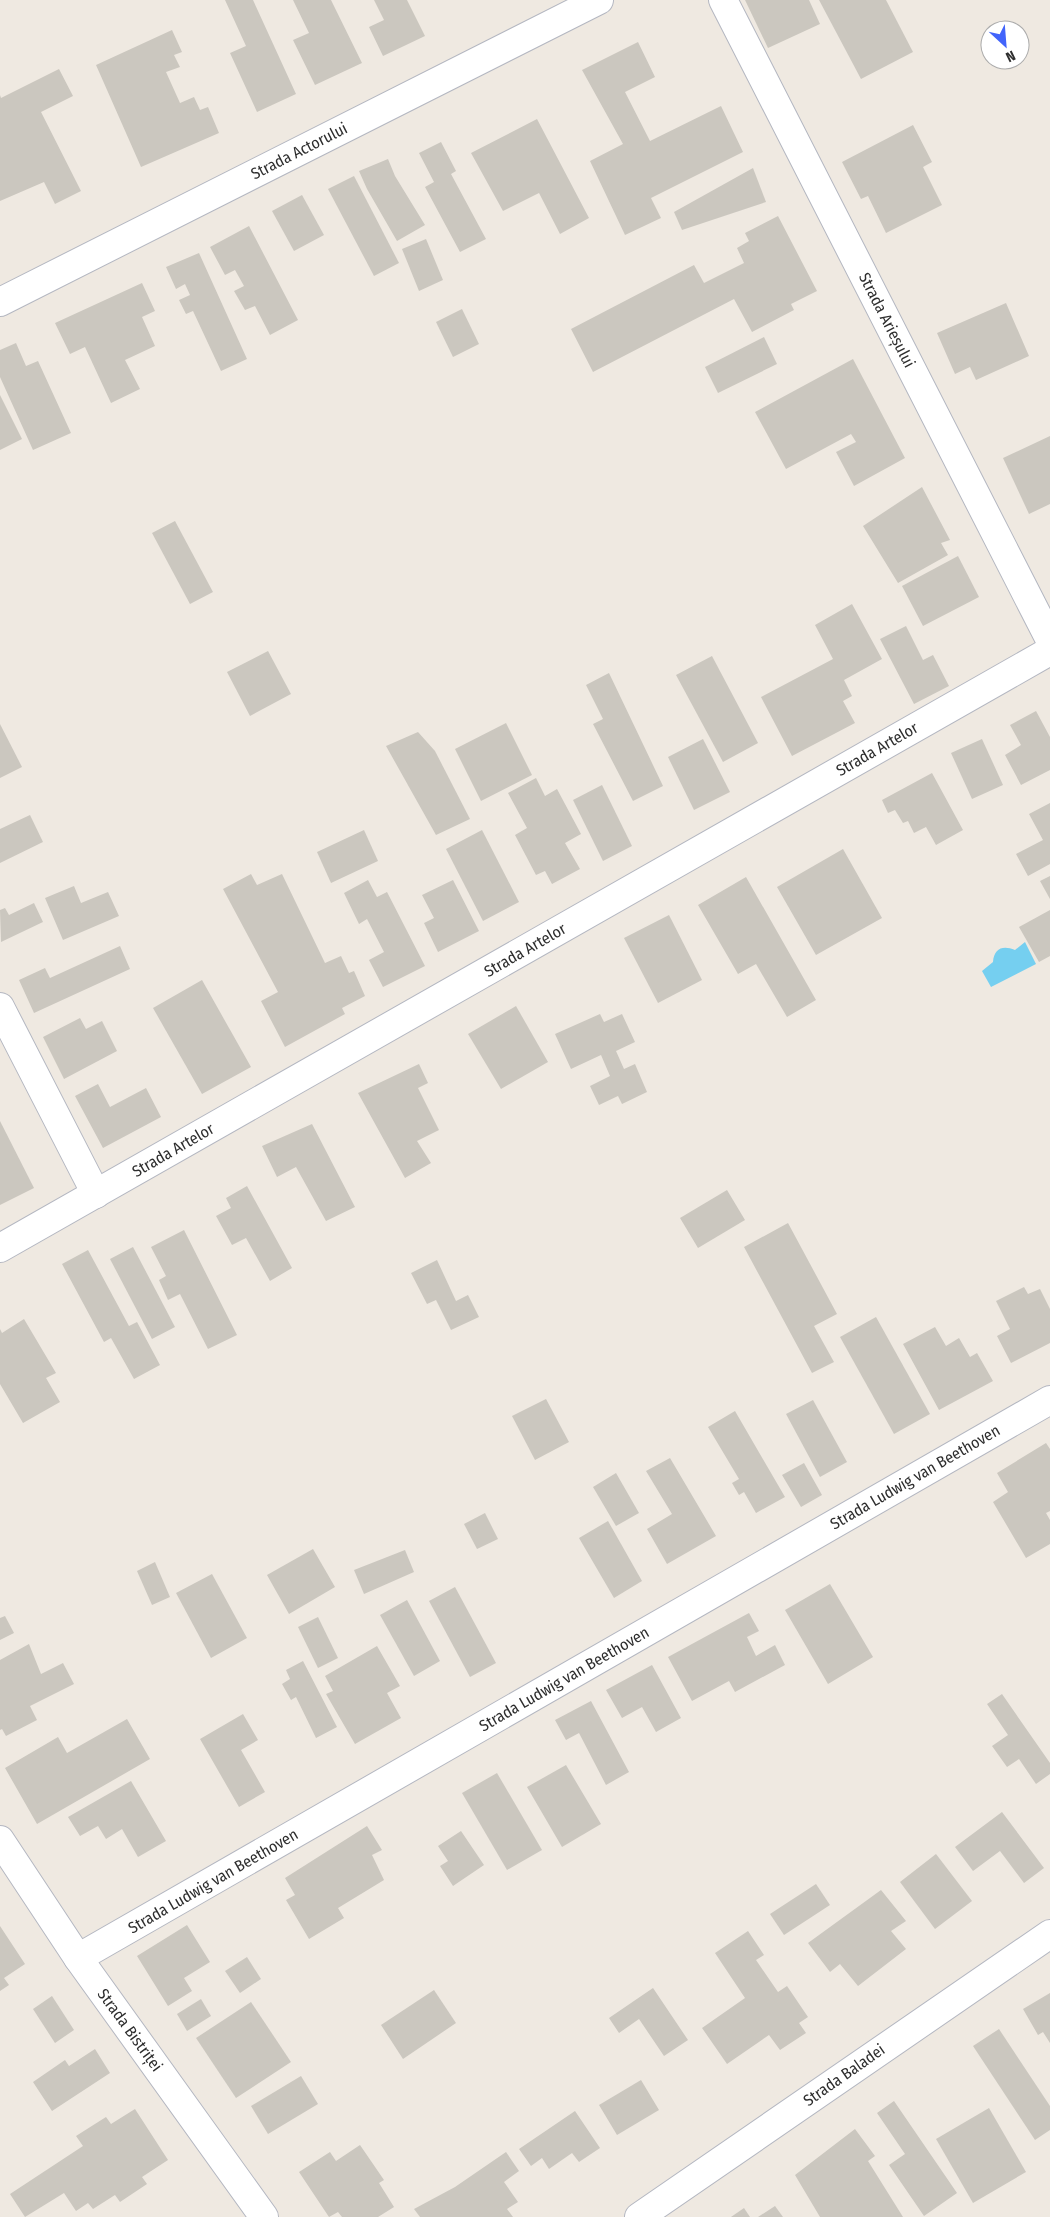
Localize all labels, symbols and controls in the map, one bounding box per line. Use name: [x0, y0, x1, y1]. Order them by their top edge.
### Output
north arrow: [980, 20, 1030, 70]
text: N: [1003, 47, 1018, 66]
street label: Strada Actorului: [248, 119, 350, 183]
street label: Strada Arieșului: [854, 269, 919, 371]
street label: Strada Artelor: [833, 718, 922, 780]
street label: Strada Artelor: [481, 919, 570, 981]
street label: Strada Artelor: [129, 1119, 218, 1181]
street label: Strada Ludwig van Beethoven: [827, 1421, 1003, 1533]
street label: Strada Ludwig van Beethoven: [476, 1623, 652, 1735]
street label: Strada Ludwig van Beethoven: [125, 1825, 301, 1937]
street label: Strada Bistriței: [93, 1985, 166, 2076]
street label: Strada Baladei: [800, 2040, 888, 2110]

